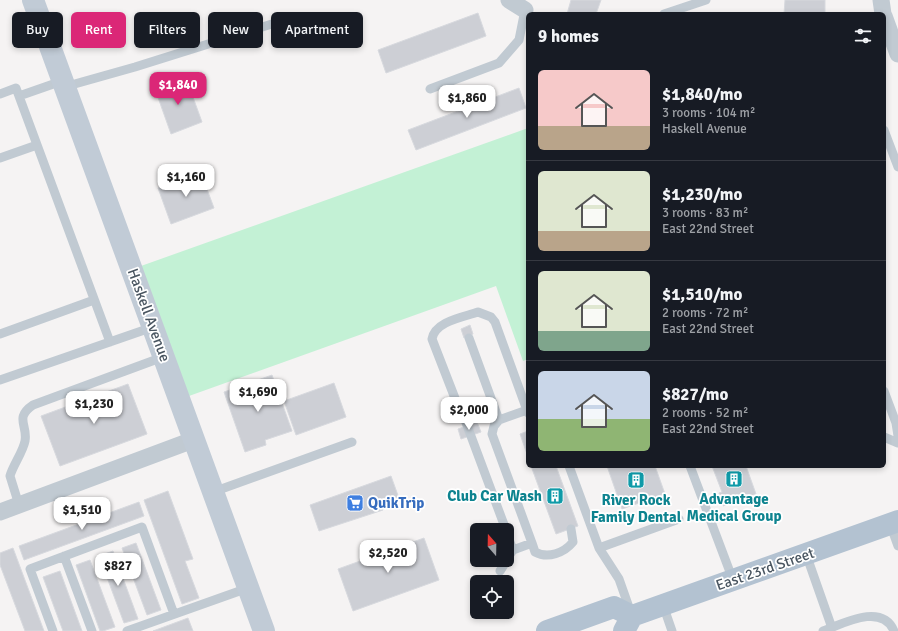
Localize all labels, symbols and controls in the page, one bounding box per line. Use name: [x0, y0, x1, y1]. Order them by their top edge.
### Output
chip: Buy: [12, 12, 63, 48]
chip: Rent: [71, 12, 126, 48]
chip: Filters: [134, 12, 200, 48]
chip: New: [208, 12, 263, 48]
chip: Apartment: [271, 12, 363, 48]
icon: filters: [852, 25, 874, 47]
text: 9 homes: [538, 26, 599, 47]
pin: $1,840: [145, 72, 211, 106]
text: $1,840: [159, 77, 197, 93]
text: $1,840/mo: [662, 84, 742, 105]
pin: $1,860: [434, 85, 500, 119]
icon: home: [570, 86, 618, 134]
text: $1,860: [448, 90, 486, 106]
text: 3 rooms · 104 m²: [662, 105, 755, 121]
text: Haskell Avenue: [662, 121, 747, 137]
pin: $1,160: [153, 164, 219, 198]
text: $1,160: [167, 169, 205, 185]
text: $1,230/mo: [662, 184, 742, 205]
icon: home: [570, 187, 618, 235]
text: 3 rooms · 83 m²: [662, 205, 748, 221]
text: East 22nd Street: [662, 221, 754, 237]
street label: Haskell Avenue: [124, 266, 174, 364]
text: $1,510/mo: [662, 284, 742, 305]
icon: home: [570, 287, 618, 335]
text: 2 rooms · 72 m²: [662, 305, 748, 321]
text: East 22nd Street: [662, 321, 754, 337]
pin: $1,690: [225, 379, 291, 413]
text: $1,690: [239, 384, 277, 400]
text: $827/mo: [662, 384, 728, 405]
icon: home: [570, 387, 618, 435]
pin: $1,230: [61, 391, 127, 425]
text: $1,230: [75, 396, 113, 412]
pin: $2,000: [436, 397, 502, 431]
text: $2,000: [450, 402, 488, 418]
text: 2 rooms · 52 m²: [662, 405, 748, 421]
text: East 22nd Street: [662, 421, 754, 437]
building icon: Advantage Medical Group: [724, 469, 744, 489]
building icon: River Rock Family Dental: [626, 470, 646, 490]
building icon: Club Car Wash: [545, 486, 565, 506]
place label: Club Car Wash: [447, 487, 542, 505]
place label: Advantage Medical Group: [687, 490, 782, 525]
place label: River Rock Family Dental: [591, 491, 682, 526]
supermarket icon: QuikTrip: [345, 493, 365, 513]
place label: QuikTrip: [368, 494, 424, 512]
pin: $1,510: [49, 497, 115, 531]
text: $1,510: [63, 502, 101, 518]
north arrow: [470, 523, 514, 567]
map controls: [470, 523, 514, 619]
pin: $2,520: [355, 540, 421, 574]
street label: East 23rd Street: [713, 544, 817, 594]
text: $2,520: [369, 545, 407, 561]
pin: $827: [94, 553, 142, 587]
text: $827: [104, 558, 132, 574]
button: locate: [470, 575, 514, 619]

